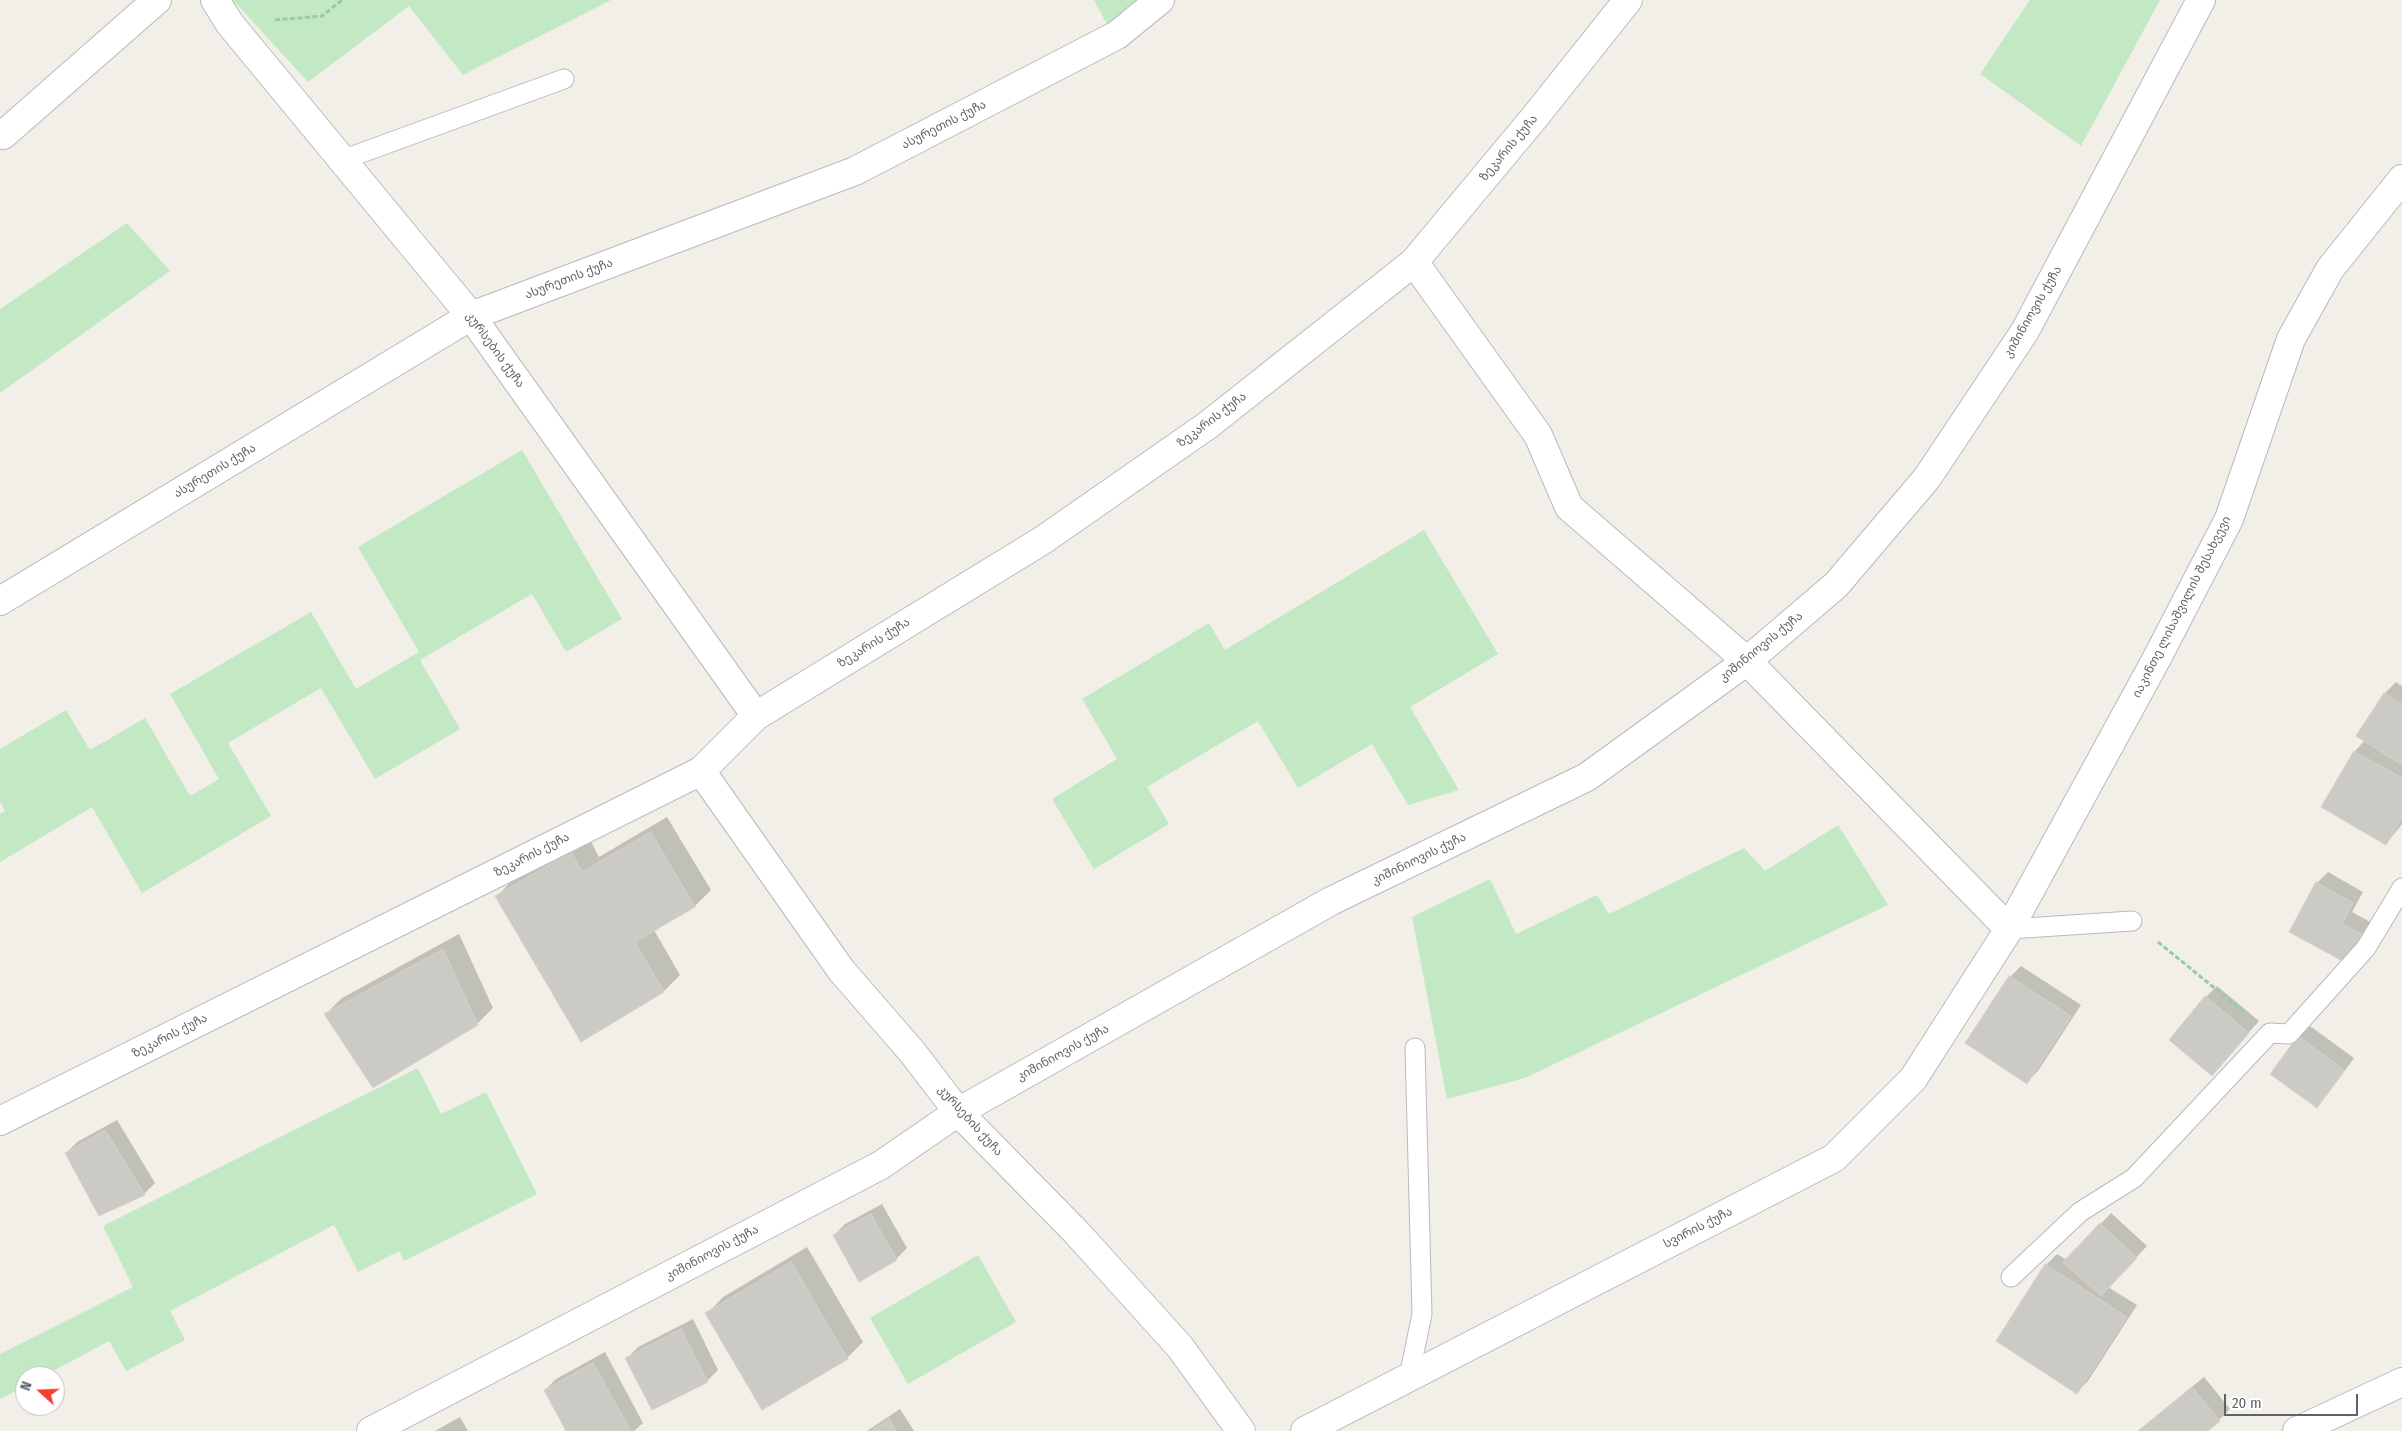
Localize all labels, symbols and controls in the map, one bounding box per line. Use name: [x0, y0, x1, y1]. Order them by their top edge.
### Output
street label: ასურეთის ქუჩა: [899, 97, 989, 153]
street label: ზეკარის ქუჩა: [1477, 112, 1541, 184]
street label: ასურეთის ქუჩა: [523, 256, 615, 302]
street label: კიშინიოვის ქუჩა: [2001, 264, 2065, 360]
street label: კურსების ქუჩა: [463, 309, 527, 391]
street label: ზეკარის ქუჩა: [1175, 389, 1249, 451]
street label: ასურეთის ქუჩა: [171, 441, 259, 501]
street label: იაკინთე ლისაშვილის შესახვევი: [2130, 514, 2234, 700]
street label: კიშინიოვის ქუჩა: [1716, 609, 1806, 685]
street label: ზეკარის ქუჩა: [835, 615, 913, 671]
street label: ზეკარის ქუჩა: [492, 830, 572, 880]
street label: კიშინიოვის ქუჩა: [1369, 830, 1469, 888]
street label: ზეკარის ქუჩა: [130, 1011, 210, 1061]
street label: კიშინიოვის ქუჩა: [1014, 1022, 1112, 1084]
street label: კურსების ქუჩა: [935, 1083, 1005, 1159]
street label: სვირის ქუჩა: [1661, 1204, 1735, 1252]
street label: კიშინიოვის ქუჩა: [663, 1222, 761, 1284]
north arrow: [15, 1366, 65, 1416]
text: N: [17, 1379, 36, 1393]
scale bar: [2227, 1384, 2361, 1416]
text: 20 m: [2232, 1394, 2262, 1412]

